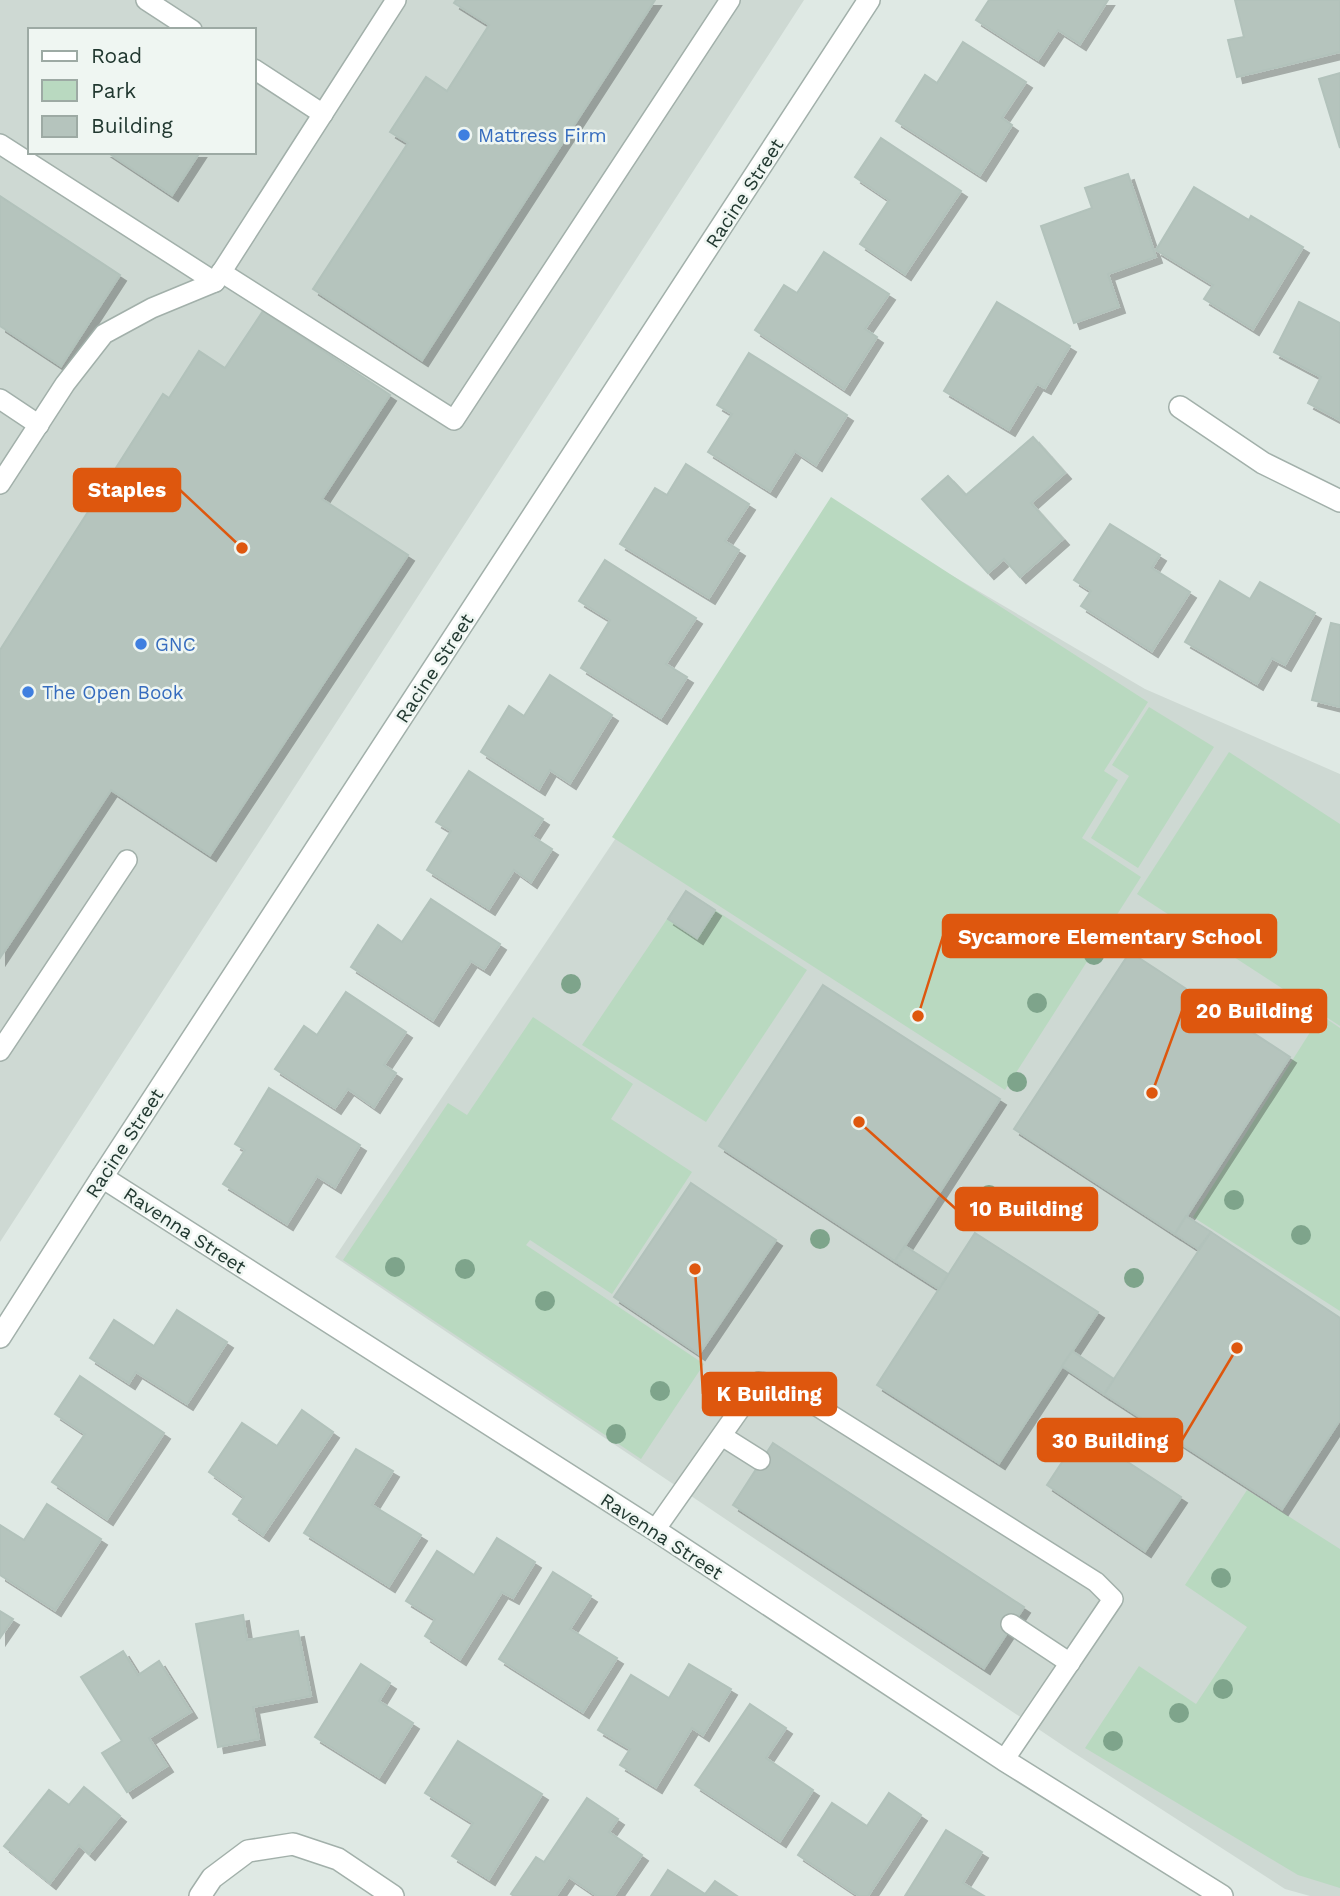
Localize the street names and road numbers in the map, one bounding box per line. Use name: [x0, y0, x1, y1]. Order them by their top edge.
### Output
street label: Racine Street: [701, 134, 788, 252]
street label: Racine Street: [391, 609, 478, 727]
street label: Racine Street: [81, 1084, 168, 1202]
street label: Ravenna Street: [119, 1182, 250, 1279]
street label: Ravenna Street: [596, 1488, 727, 1585]

